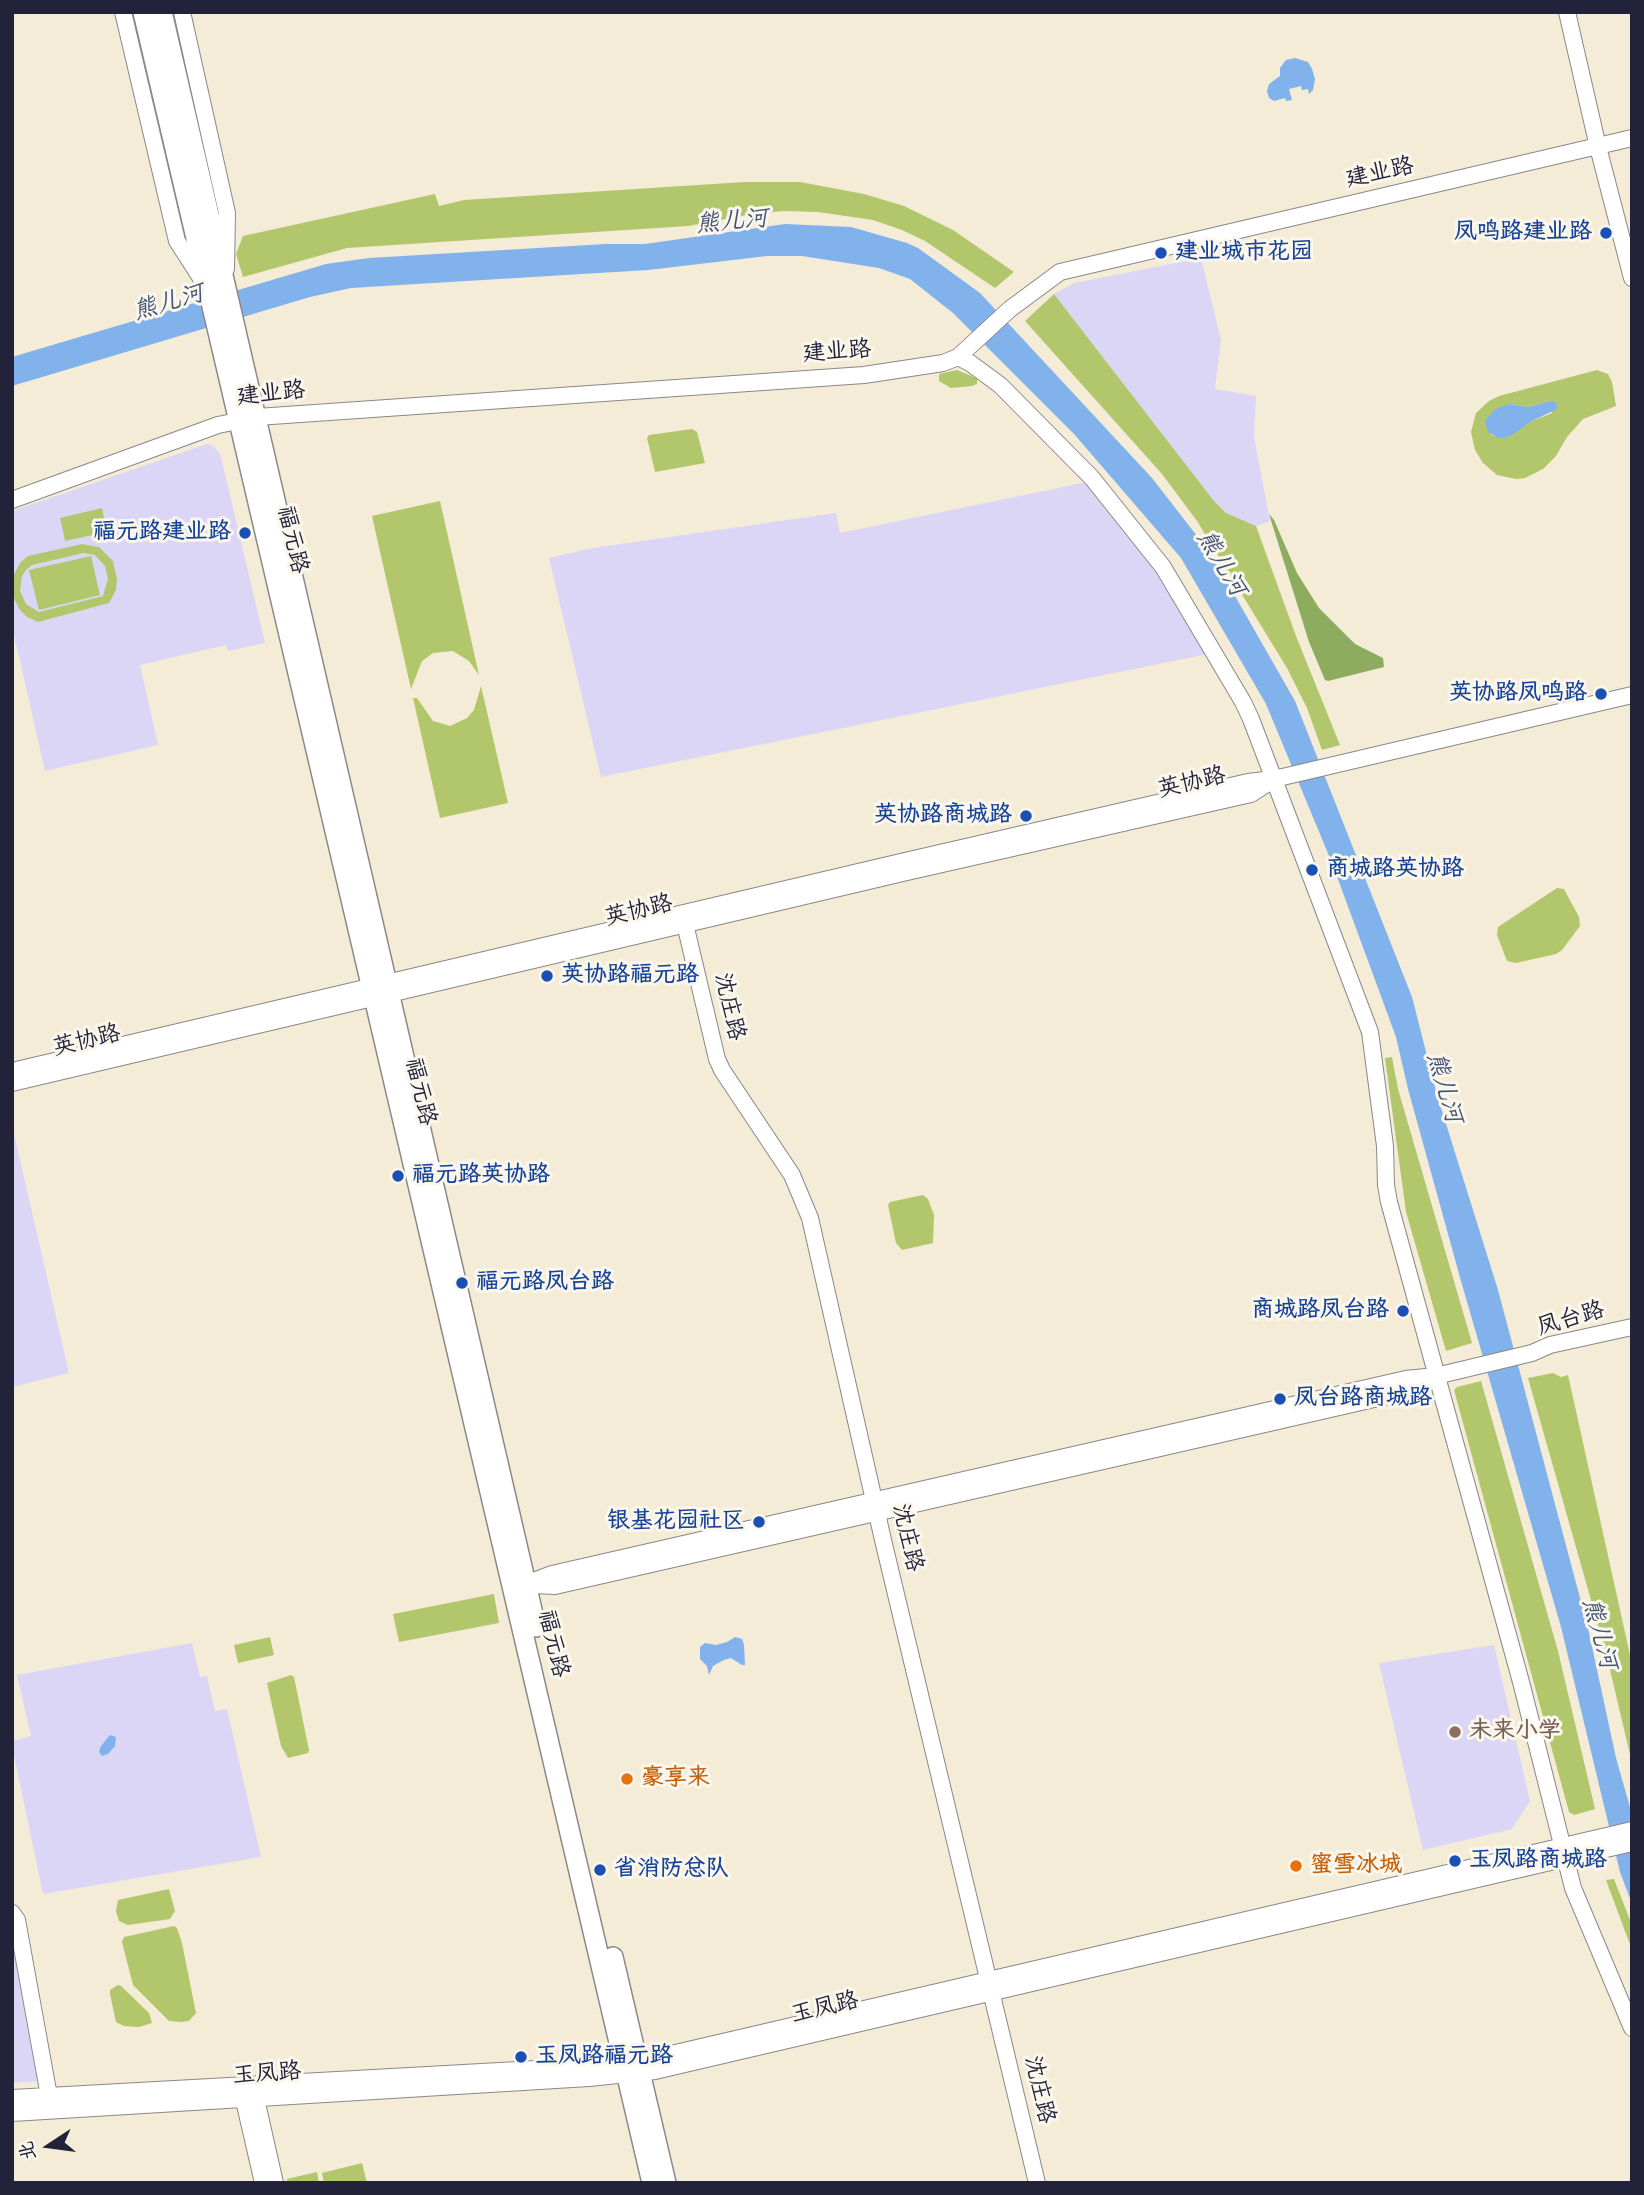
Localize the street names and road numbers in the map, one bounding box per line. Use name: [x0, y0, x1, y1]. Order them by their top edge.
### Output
street label: 建业路: [1343, 153, 1417, 195]
street label: 建业路: [802, 337, 872, 369]
street label: 建业路: [235, 378, 307, 412]
street label: 福元路: [270, 503, 312, 577]
street label: 英协路: [1155, 763, 1229, 805]
street label: 英协路: [602, 891, 676, 933]
street label: 沈庄路: [707, 970, 749, 1044]
street label: 英协路: [50, 1021, 124, 1063]
street label: 福元路: [398, 1055, 440, 1129]
street label: 凤台路: [1534, 1297, 1608, 1343]
street label: 沈庄路: [885, 1501, 927, 1575]
street label: 福元路: [531, 1607, 573, 1681]
street label: 玉凤路: [788, 1988, 862, 2030]
street label: 沈庄路: [1017, 2053, 1059, 2127]
street label: 玉凤路: [232, 2059, 302, 2091]

